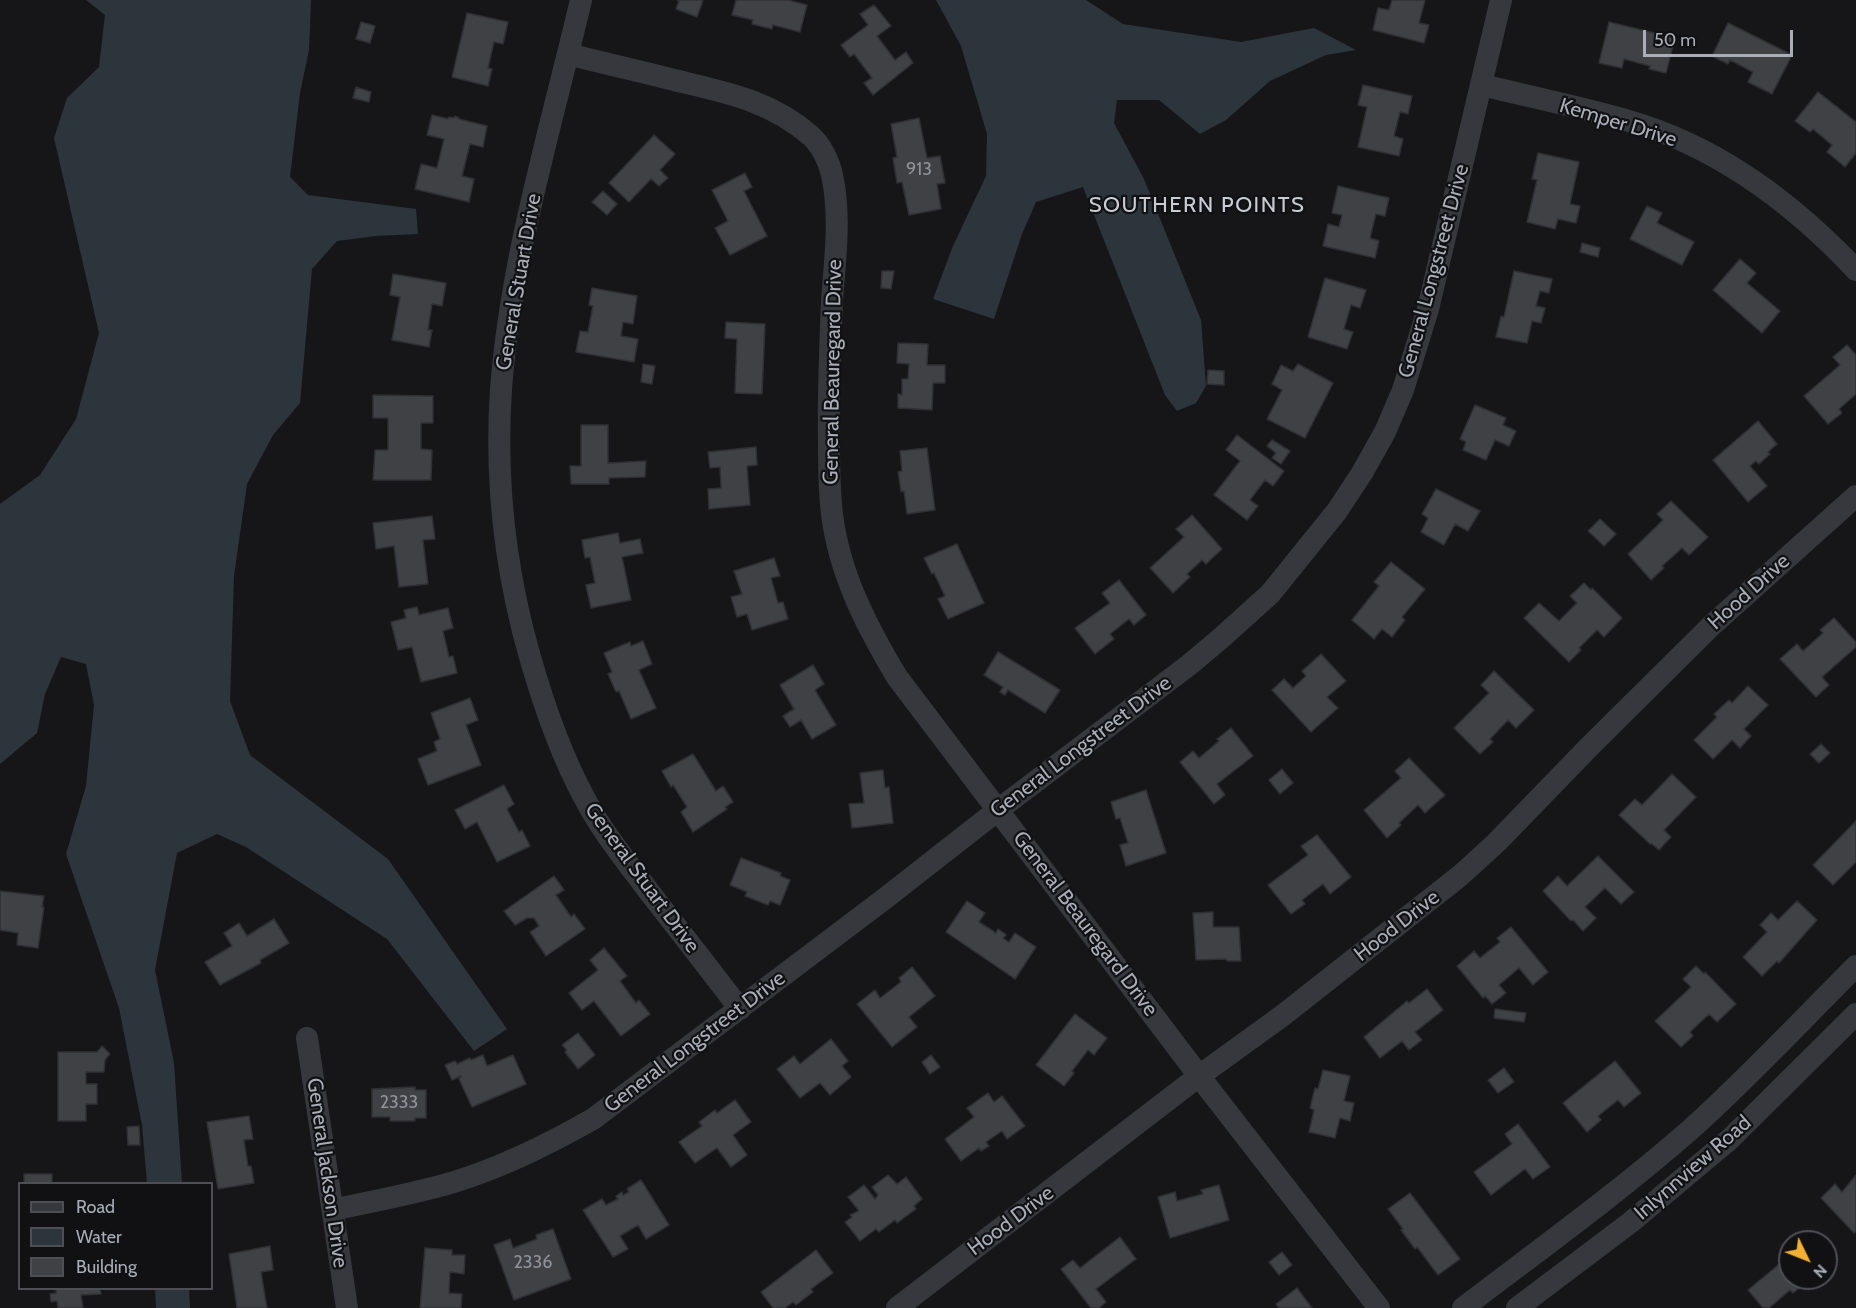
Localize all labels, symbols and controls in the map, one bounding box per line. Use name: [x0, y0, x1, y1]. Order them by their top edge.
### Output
scale bar: [1646, 18, 1796, 56]
text: 50 m: [1654, 29, 1696, 51]
street label: Kemper Drive: [1556, 93, 1680, 153]
house number: 913: [906, 159, 932, 181]
street label: General Longstreet Drive: [1393, 161, 1475, 381]
street label: General Stuart Drive: [491, 192, 547, 372]
district label: SOUTHERN POINTS: [1089, 193, 1305, 219]
street label: General Beauregard Drive: [818, 259, 848, 485]
street label: Hood Drive: [1703, 549, 1795, 635]
street label: General Longstreet Drive: [986, 671, 1176, 823]
street label: General Stuart Drive: [579, 798, 705, 958]
street label: General Beauregard Drive: [1007, 826, 1163, 1022]
street label: Hood Drive: [1349, 885, 1445, 967]
street label: General Longstreet Drive: [600, 966, 790, 1118]
street label: General Jackson Drive: [301, 1076, 353, 1270]
house number: 2333: [380, 1092, 418, 1114]
street label: Inlynnview Road: [1629, 1110, 1757, 1226]
street label: Hood Drive: [963, 1181, 1059, 1261]
legend: [18, 1182, 213, 1290]
text: Road: [76, 1196, 115, 1218]
text: Water: [76, 1226, 122, 1248]
north arrow: [1778, 1230, 1838, 1290]
house number: 2336: [513, 1252, 553, 1274]
text: Building: [76, 1256, 137, 1278]
text: N: [1809, 1261, 1831, 1282]

